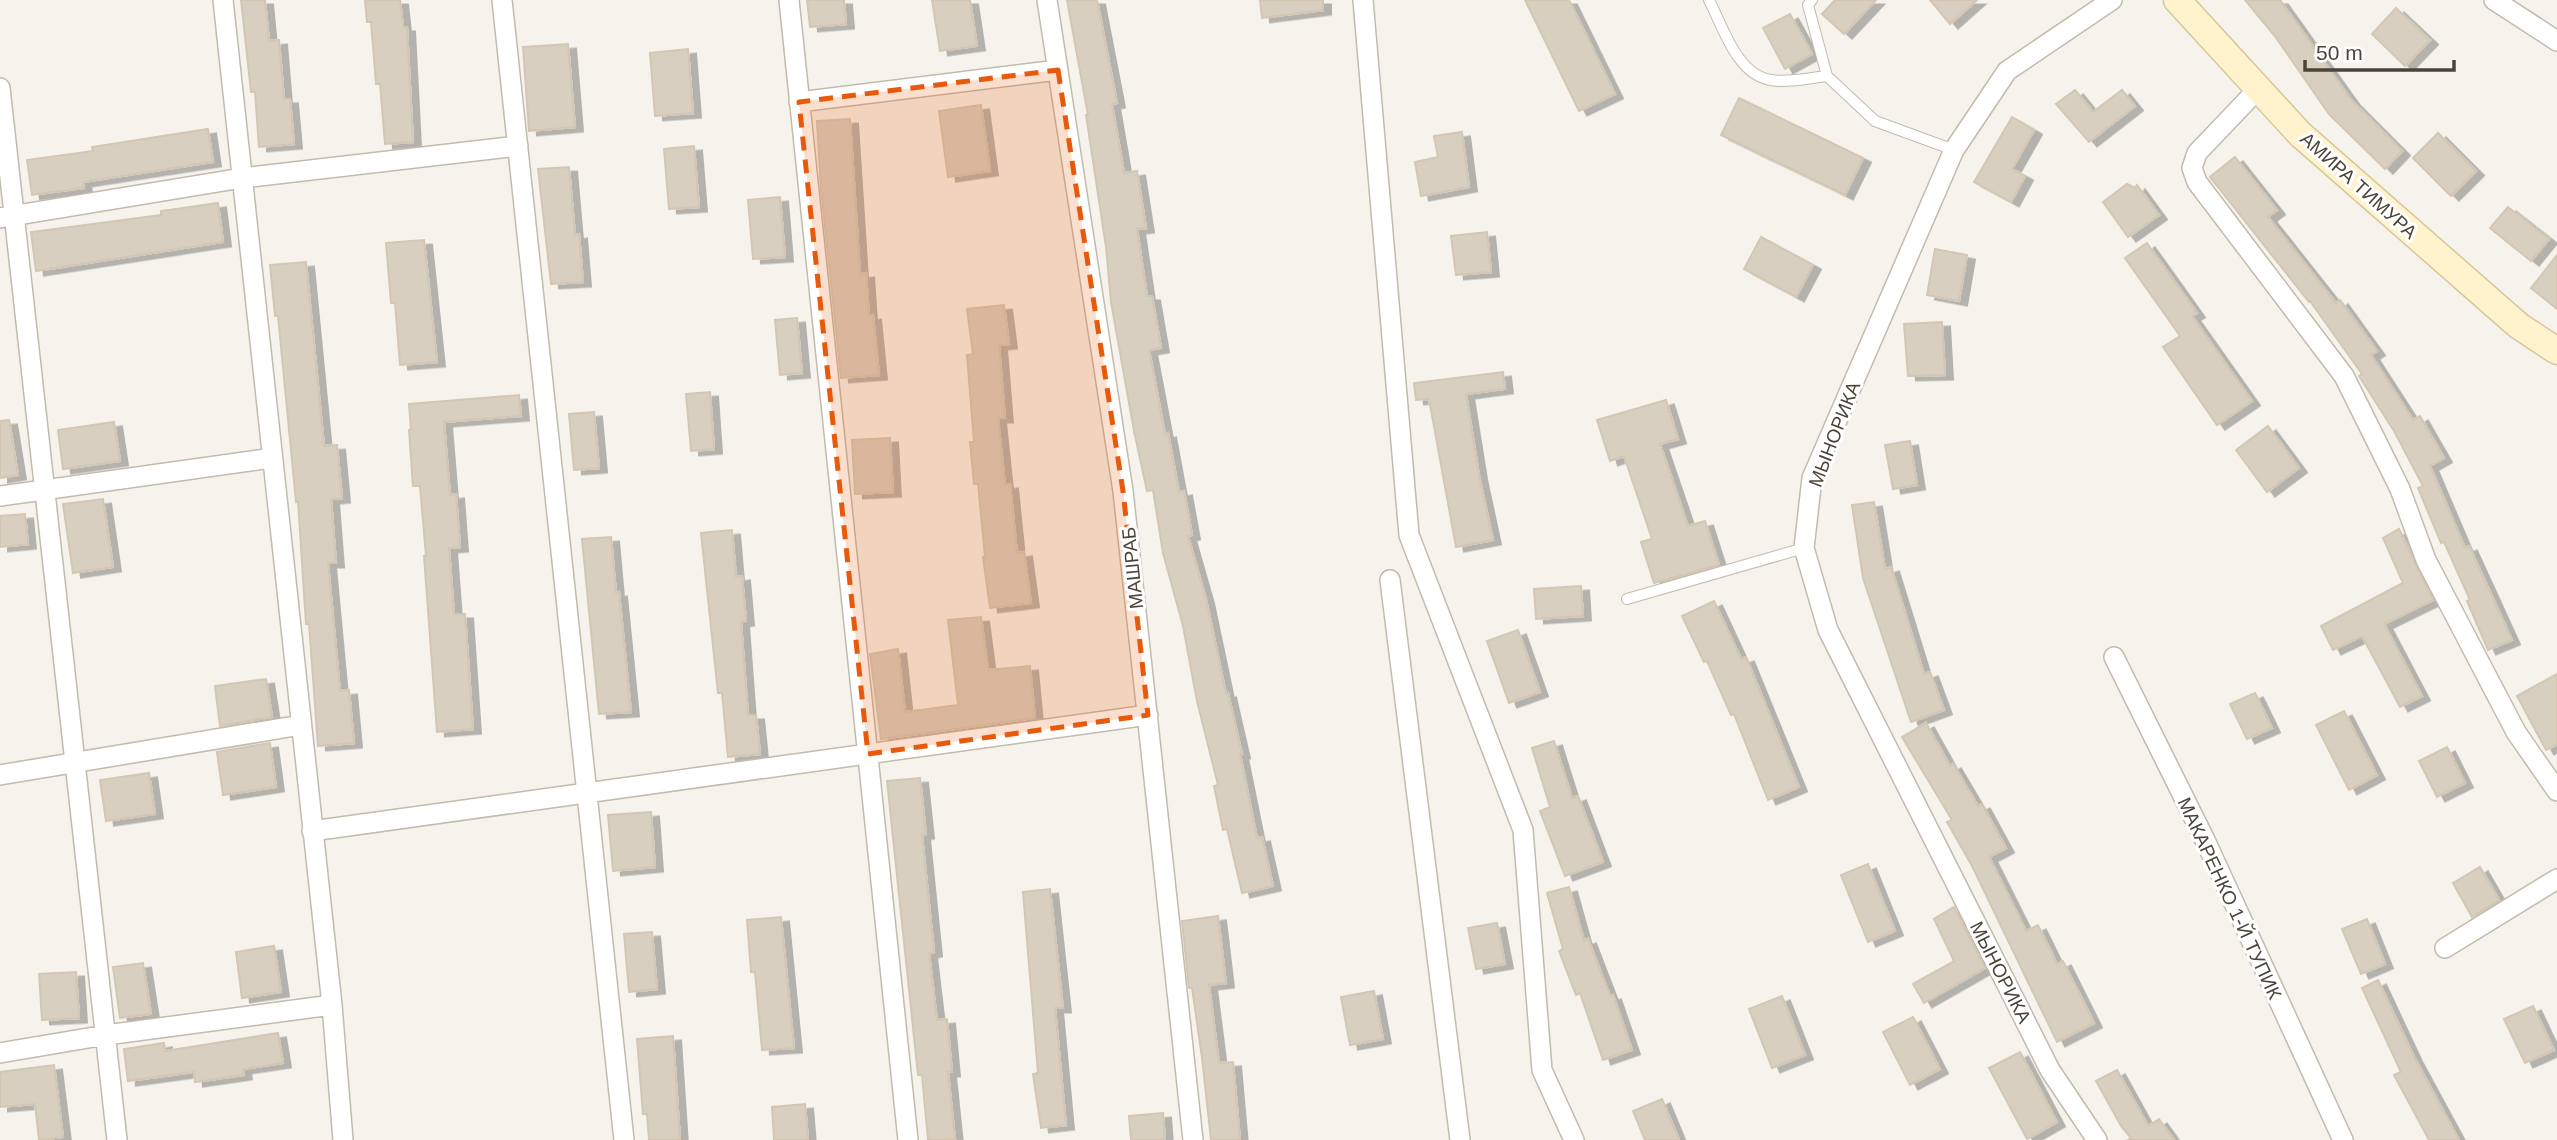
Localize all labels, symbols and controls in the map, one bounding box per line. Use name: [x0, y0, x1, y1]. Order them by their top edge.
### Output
scale bar: [2305, 28, 2454, 72]
text: 50 m: [2316, 41, 2363, 64]
street label: АМИРА ТИМУРА: [2296, 128, 2421, 243]
street label: МЫНОРИКА: [1805, 378, 1864, 490]
street label: МАШРАБ: [1118, 526, 1147, 610]
street label: МАКАРЕНКО 1-Й ТУПИК: [2174, 794, 2286, 1002]
street label: МЫНОРИКА: [1966, 918, 2035, 1027]

